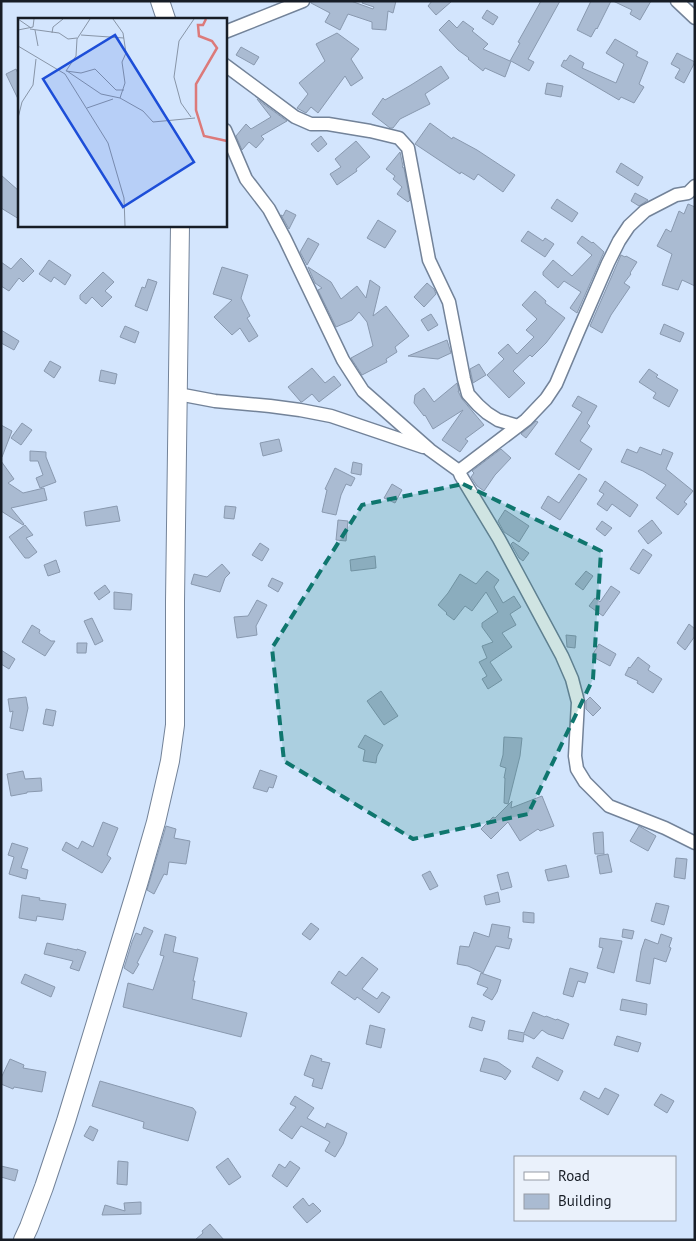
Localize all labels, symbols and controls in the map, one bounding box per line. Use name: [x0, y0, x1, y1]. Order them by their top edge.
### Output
inset map: [18, 18, 226, 226]
legend: [514, 1156, 676, 1221]
text: Road: [558, 1166, 590, 1185]
text: Building: [558, 1191, 612, 1210]

